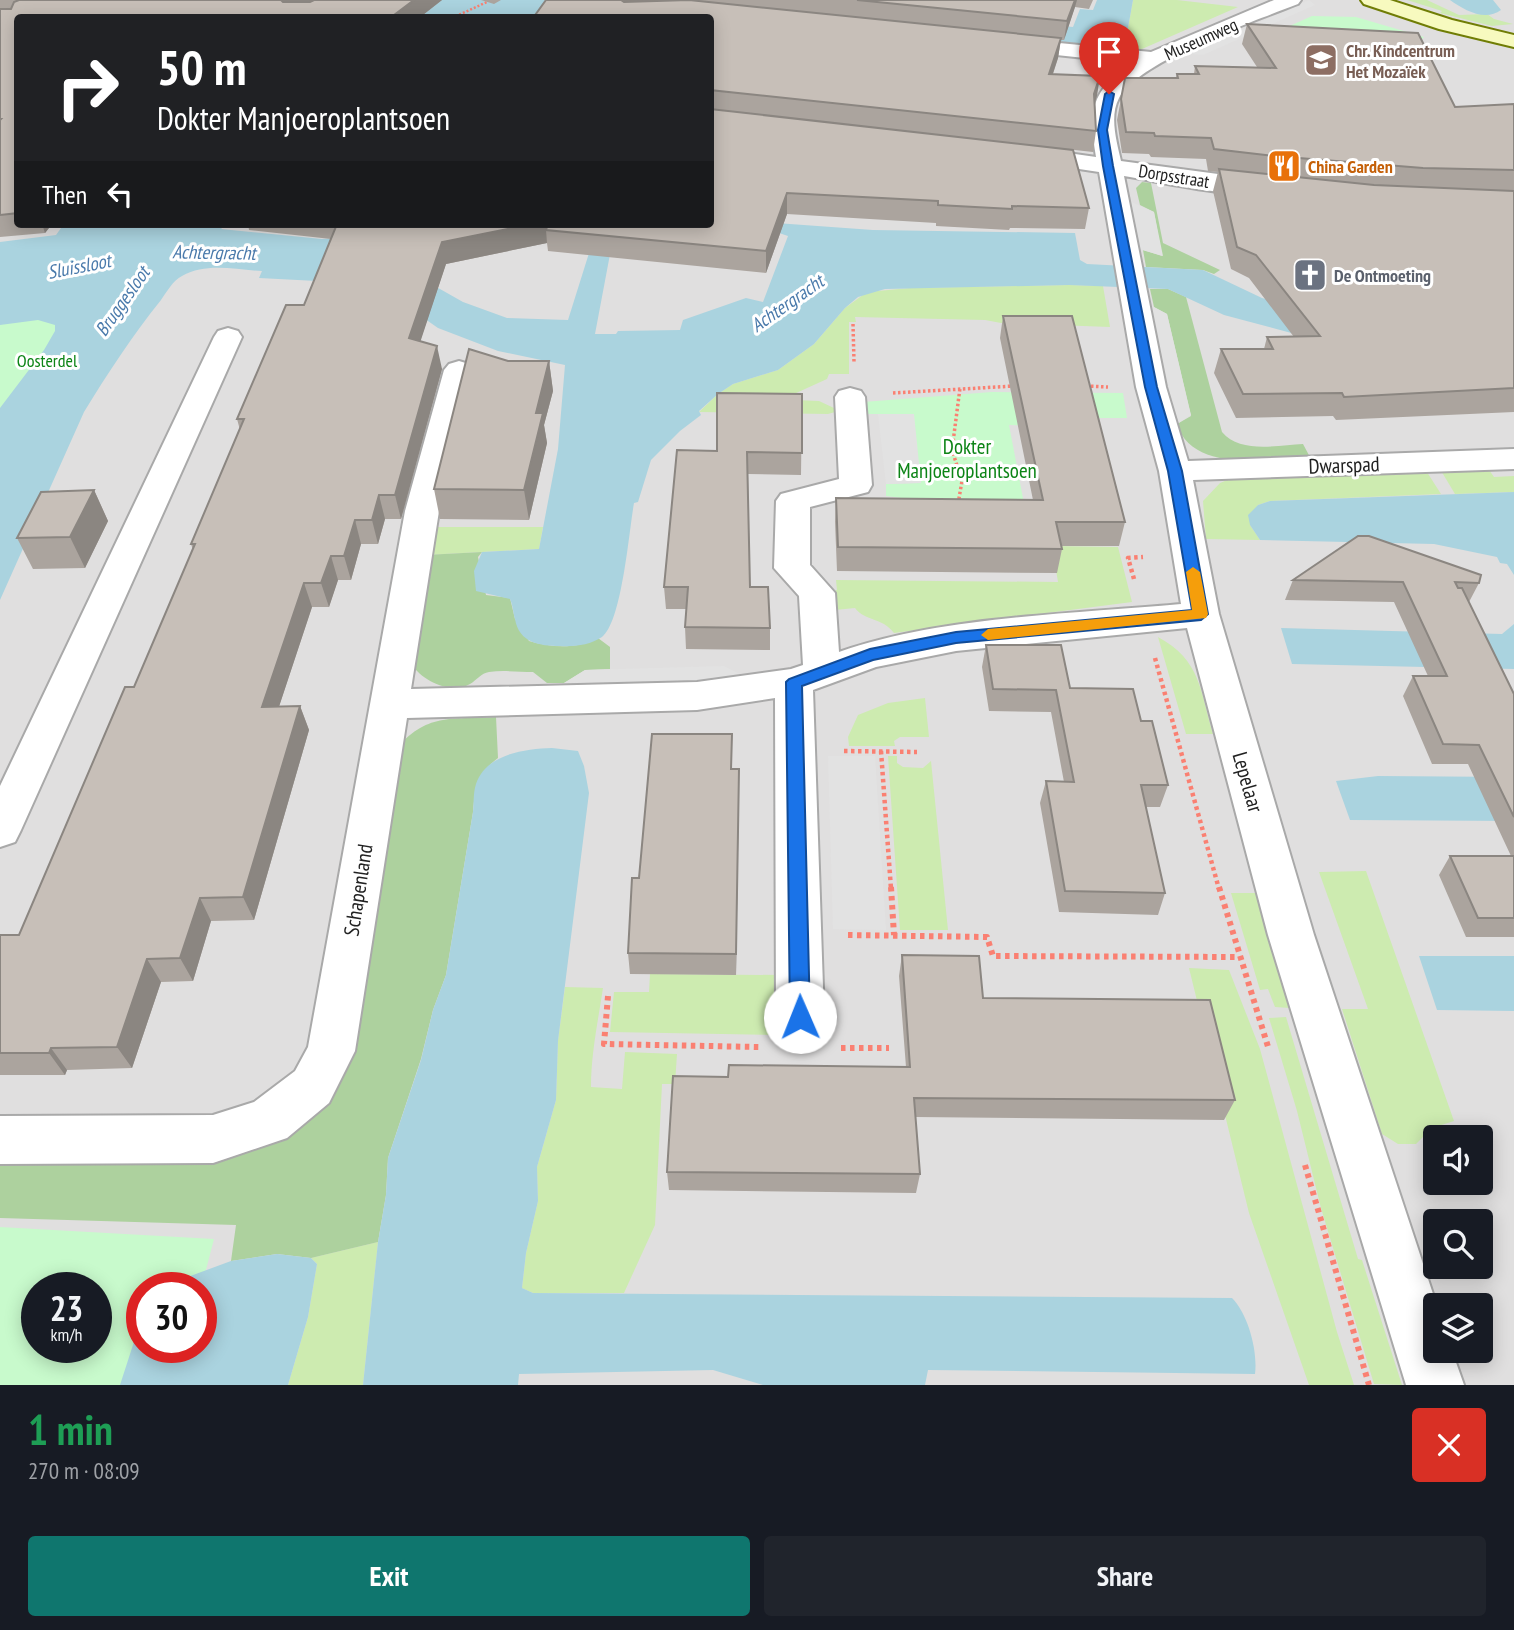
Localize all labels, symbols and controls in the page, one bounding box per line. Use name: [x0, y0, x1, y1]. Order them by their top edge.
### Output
street label: Museumweg: [1161, 13, 1241, 65]
pin: [1079, 22, 1139, 94]
icon: arrive: [1090, 33, 1128, 71]
text: 50 m: [157, 35, 246, 99]
place label: Chr. Kindcentrum Het Mozaïek: [1346, 39, 1455, 83]
school or university icon: Chr. Kindcentrum Het Mozaïek: [1302, 41, 1340, 79]
icon: right: [42, 42, 133, 133]
text: Dokter Manjoeroplantsoen: [157, 97, 450, 139]
restaurant icon: China Garden: [1265, 147, 1303, 185]
place label: China Garden: [1308, 155, 1393, 178]
street label: Dorpsstraat: [1137, 159, 1211, 193]
icon: left: [101, 175, 139, 213]
text: Then: [42, 178, 87, 211]
water label: Achtergracht: [172, 239, 259, 265]
water label: Sluissloot: [45, 248, 115, 284]
church icon: De Ontmoeting: [1291, 256, 1329, 294]
water label: Bruggesloot: [89, 259, 156, 340]
place label: De Ontmoeting: [1334, 264, 1431, 287]
water label: Achtergracht: [746, 268, 830, 337]
park label: Oosterdel: [17, 349, 78, 372]
park label: Dokter Manjoeroplantsoen: [897, 433, 1037, 484]
street label: Dwarspad: [1308, 450, 1380, 480]
street label: Lepelaar: [1227, 749, 1270, 816]
street label: Schapenland: [337, 842, 379, 938]
position arrow: [763, 980, 837, 1054]
map controls: [1423, 1125, 1493, 1363]
button: sound: [1423, 1125, 1493, 1195]
button: search: [1423, 1209, 1493, 1279]
speed limit sign: 30: [126, 1272, 217, 1363]
text: 23: [50, 1285, 83, 1331]
button: layers: [1423, 1293, 1493, 1363]
text: km/h: [51, 1323, 82, 1346]
text: 1 min: [28, 1402, 113, 1457]
button: close: [1412, 1408, 1486, 1482]
text: 270 m · 08:09: [28, 1456, 140, 1485]
button: Exit: [28, 1536, 750, 1616]
button: Share: [764, 1536, 1486, 1616]

